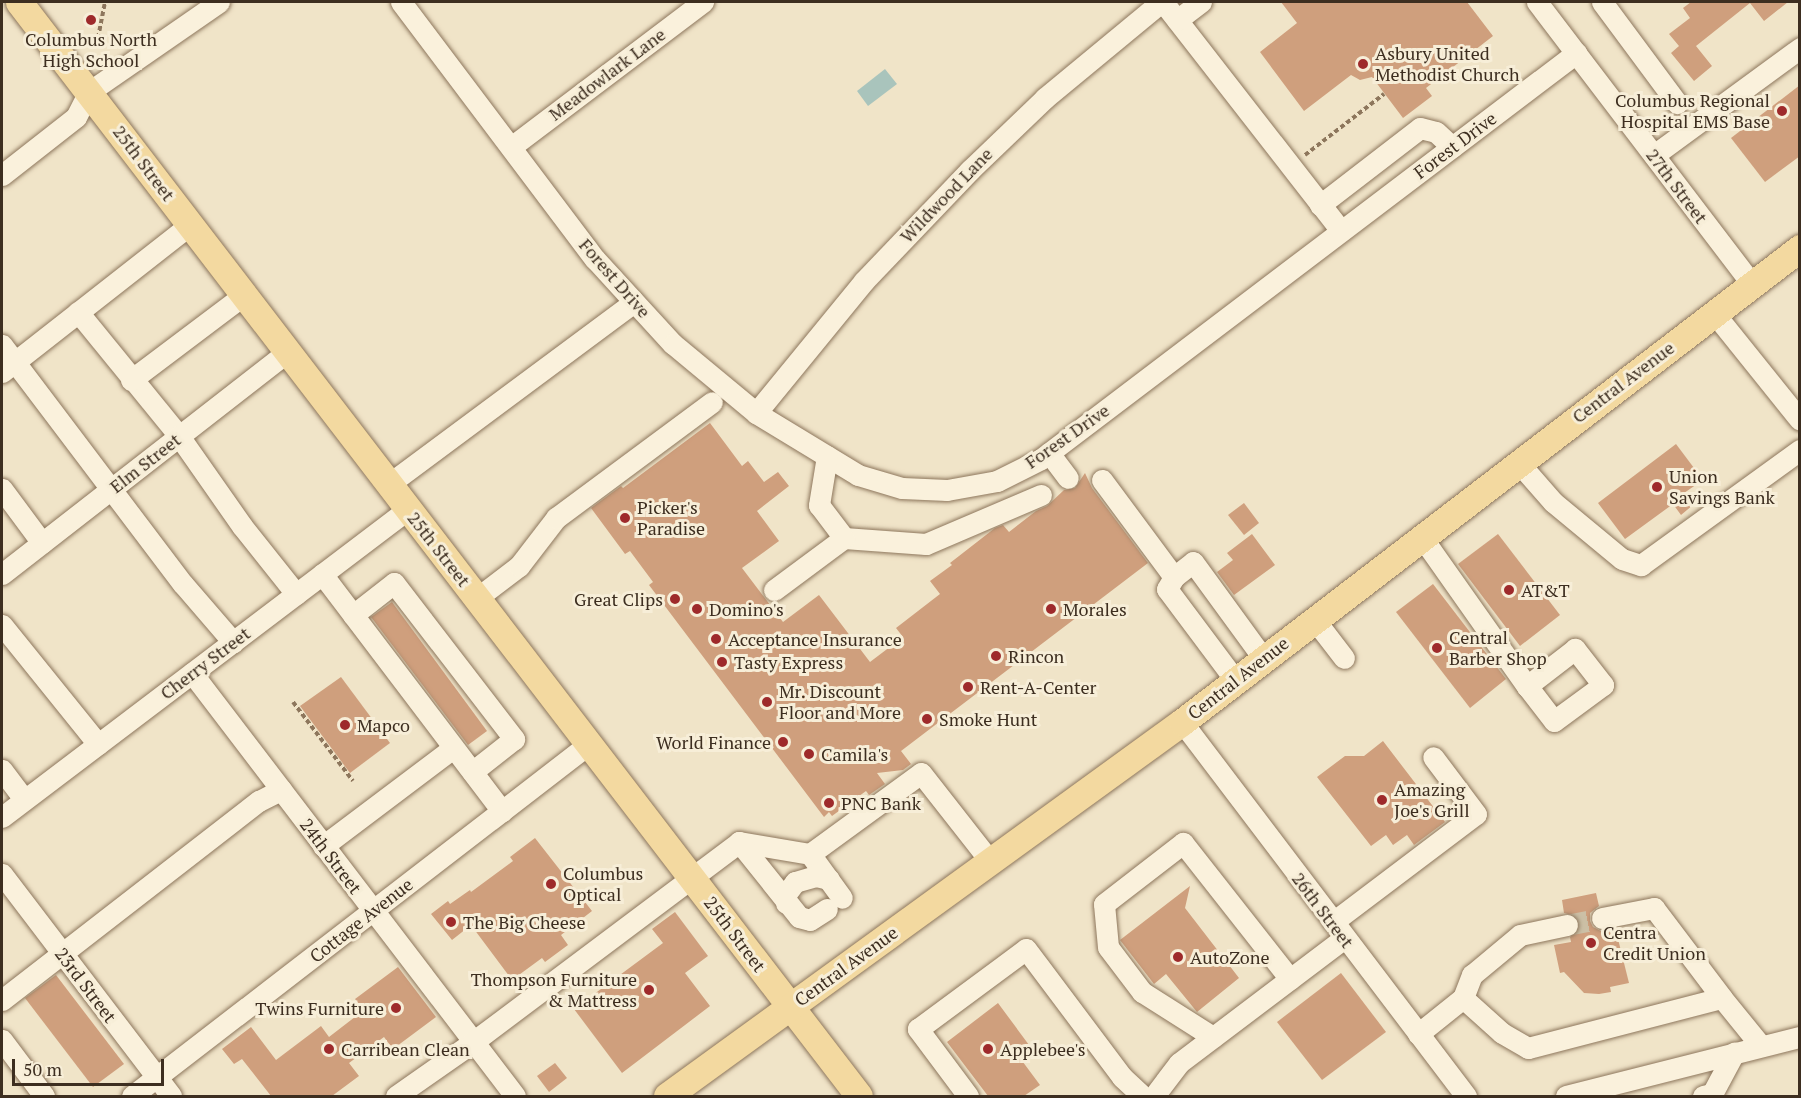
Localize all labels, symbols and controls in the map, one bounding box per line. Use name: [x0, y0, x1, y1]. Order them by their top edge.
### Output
marker: Columbus North High School: [84, 13, 98, 27]
street label: Meadowlark Lane: [544, 23, 670, 125]
place label: Columbus North High School: [25, 29, 157, 72]
place label: Asbury United Methodist Church: [1375, 43, 1519, 86]
marker: Asbury United Methodist Church: [1356, 57, 1370, 71]
place label: Columbus Regional Hospital EMS Base: [1615, 90, 1770, 132]
marker: Columbus Regional Hospital EMS Base: [1775, 104, 1789, 118]
street label: Forest Drive: [1410, 107, 1500, 183]
street label: 25th Street: [109, 121, 179, 205]
street label: Wildwood Lane: [895, 143, 997, 247]
street label: 27th Street: [1642, 144, 1712, 228]
street label: Forest Drive: [575, 234, 655, 322]
street label: Central Avenue: [1568, 337, 1678, 427]
street label: Forest Drive: [1021, 399, 1113, 473]
street label: Elm Street: [105, 429, 185, 497]
place label: Union Savings Bank: [1669, 466, 1775, 508]
marker: Union Savings Bank: [1650, 480, 1664, 494]
place label: Picker's Paradise: [637, 497, 705, 540]
street label: 25th Street: [403, 507, 475, 591]
marker: Picker's Paradise: [618, 511, 632, 525]
place label: AT&T: [1521, 579, 1570, 601]
marker: AT&T: [1502, 583, 1516, 597]
place label: Great Clips: [574, 588, 663, 610]
marker: Great Clips: [668, 592, 682, 606]
place label: Domino's: [709, 598, 784, 620]
place label: Morales: [1063, 598, 1127, 620]
marker: Domino's: [690, 602, 704, 616]
marker: Morales: [1044, 602, 1058, 616]
street label: Cherry Street: [156, 622, 254, 704]
place label: Central Barber Shop: [1449, 627, 1547, 670]
place label: Acceptance Insurance: [728, 628, 902, 650]
marker: Acceptance Insurance: [709, 632, 723, 646]
street label: Central Avenue: [1183, 632, 1293, 724]
marker: Central Barber Shop: [1430, 641, 1444, 655]
place label: Rincon: [1008, 645, 1064, 667]
marker: Rincon: [989, 649, 1003, 663]
place label: Tasty Express: [734, 651, 843, 673]
marker: Tasty Express: [715, 655, 729, 669]
place label: Rent-A-Center: [980, 676, 1097, 698]
marker: Rent-A-Center: [961, 680, 975, 694]
place label: Mr. Discount Floor and More: [779, 681, 901, 724]
marker: Mr. Discount Floor and More: [760, 695, 774, 709]
place label: Smoke Hunt: [939, 708, 1037, 730]
marker: Smoke Hunt: [920, 712, 934, 726]
place label: Mapco: [357, 714, 410, 736]
marker: Mapco: [338, 718, 352, 732]
place label: World Finance: [656, 731, 771, 753]
marker: World Finance: [776, 735, 790, 749]
place label: Camila's: [821, 743, 888, 765]
marker: Camila's: [802, 747, 816, 761]
place label: Amazing Joe's Grill: [1394, 779, 1470, 822]
place label: PNC Bank: [841, 792, 921, 814]
marker: Amazing Joe's Grill: [1375, 793, 1389, 807]
marker: PNC Bank: [822, 796, 836, 810]
street label: 24th Street: [296, 814, 366, 898]
place label: Columbus Optical: [563, 863, 643, 906]
street label: 26th Street: [1288, 868, 1358, 952]
street label: Cottage Avenue: [305, 873, 417, 967]
marker: Columbus Optical: [544, 877, 558, 891]
street label: 25th Street: [700, 892, 770, 976]
place label: The Big Cheese: [463, 911, 586, 933]
marker: The Big Cheese: [444, 915, 458, 929]
street label: Central Avenue: [790, 921, 902, 1011]
place label: Centra Credit Union: [1603, 922, 1706, 964]
marker: Centra Credit Union: [1584, 936, 1598, 950]
street label: 23rd Street: [51, 943, 121, 1027]
place label: AutoZone: [1190, 946, 1270, 968]
marker: AutoZone: [1171, 950, 1185, 964]
place label: Thompson Furniture & Mattress: [471, 969, 637, 1012]
marker: Thompson Furniture & Mattress: [642, 983, 656, 997]
place label: Twins Furniture: [255, 997, 384, 1019]
marker: Twins Furniture: [389, 1001, 403, 1015]
place label: Carribean Clean: [341, 1038, 470, 1060]
place label: Applebee's: [1000, 1038, 1086, 1060]
marker: Carribean Clean: [322, 1042, 336, 1056]
marker: Applebee's: [981, 1042, 995, 1056]
scale bar: [15, 1047, 166, 1085]
text: 50 m: [23, 1057, 62, 1081]

